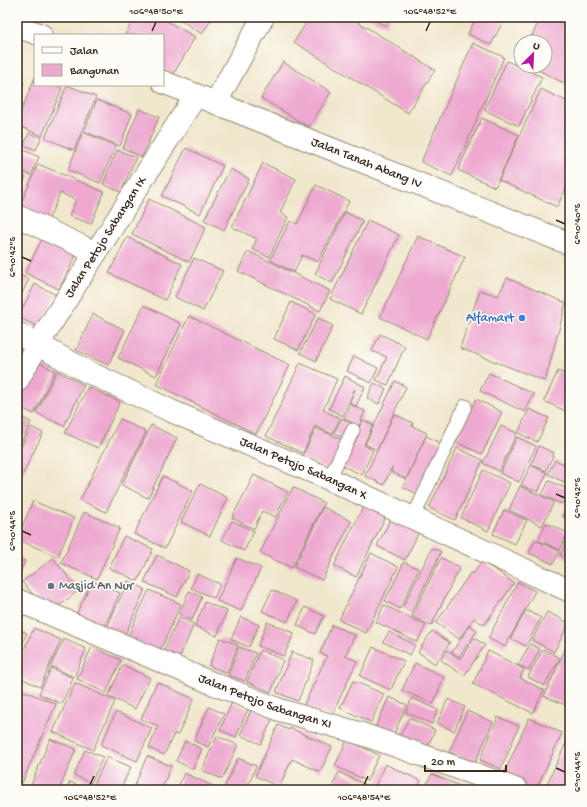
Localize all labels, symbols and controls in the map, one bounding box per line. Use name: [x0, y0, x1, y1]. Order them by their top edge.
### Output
text: 106°48'50"E: [128, 6, 183, 18]
text: 106°48'52"E: [403, 6, 457, 18]
legend: [34, 34, 164, 86]
north arrow: [513, 34, 553, 74]
text: U: [531, 40, 542, 54]
text: Jalan: [70, 45, 98, 59]
text: Bangunan: [69, 65, 119, 79]
street label: Jalan Tanah Abang IV: [309, 134, 424, 192]
street label: Jalan Petojo Sabangan IX: [62, 173, 150, 301]
text: 6°10'40"S: [572, 203, 584, 245]
text: 6°10'42"S: [7, 237, 19, 277]
place label: Alfamart: [466, 311, 516, 326]
marker: Alfamart: [517, 313, 527, 323]
street label: Jalan Petojo Sabangan X: [237, 434, 370, 504]
text: 6°10'42"S: [572, 478, 584, 518]
text: 6°10'44"S: [7, 511, 19, 551]
place label: Masjid An Nur: [59, 579, 135, 594]
marker: Masjid An Nur: [46, 581, 56, 591]
street label: Jalan Petojo Sabangan XI: [196, 671, 333, 732]
scale bar: [425, 747, 506, 773]
text: 6°10'44"S: [572, 752, 584, 792]
text: 20 m: [431, 756, 456, 770]
text: 106°48'52"E: [63, 792, 117, 804]
text: 106°48'54"E: [337, 792, 391, 804]

